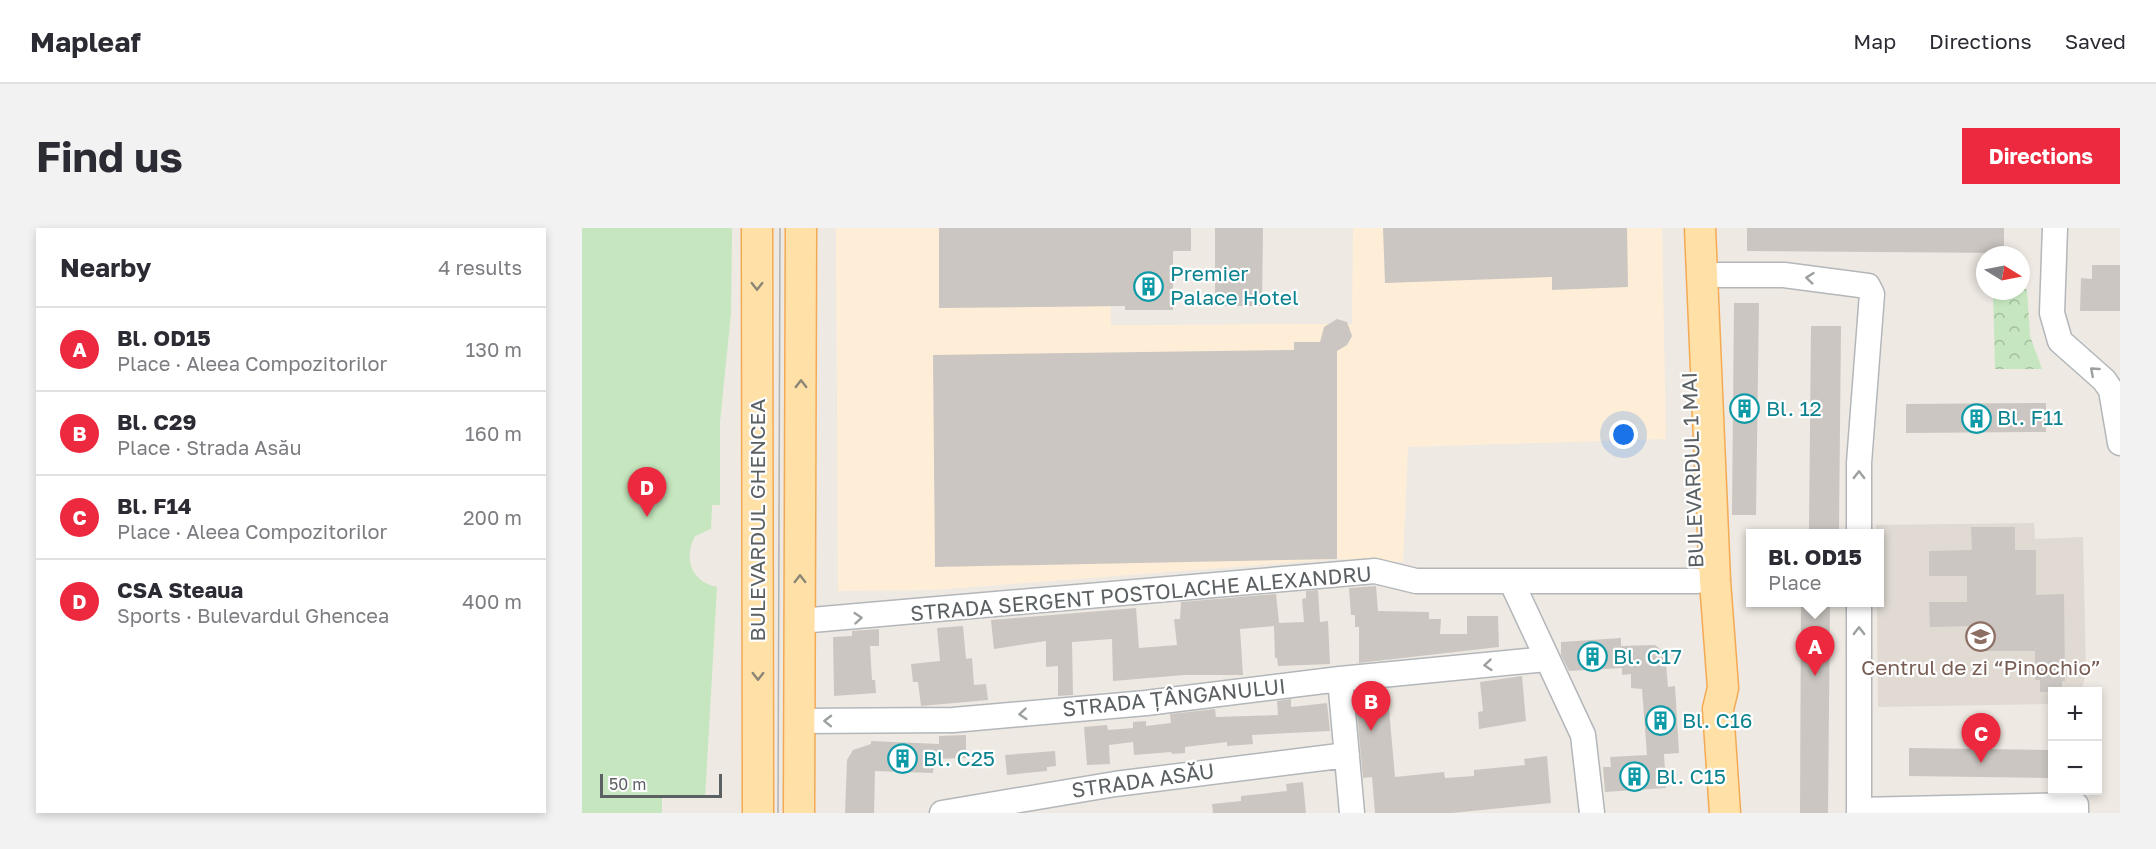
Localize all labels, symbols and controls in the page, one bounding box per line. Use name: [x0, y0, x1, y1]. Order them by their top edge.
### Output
text: Mapleaf: [30, 25, 141, 58]
text: Map: [1853, 28, 1896, 54]
text: Directions: [1929, 28, 2032, 54]
text: Saved: [2065, 28, 2126, 54]
button: Directions: [1962, 128, 2120, 184]
text: Find us: [36, 131, 183, 181]
north arrow: [1976, 246, 2030, 300]
text: Nearby: [60, 252, 151, 283]
text: 4 results: [438, 255, 522, 279]
place label: Premier Palace Hotel: [1170, 260, 1299, 310]
building icon: Premier Palace Hotel: [1133, 270, 1165, 302]
one-way arrow: [1806, 272, 1815, 285]
one-way arrow: [751, 282, 763, 291]
text: Bl. OD15: [117, 324, 211, 351]
text: A: [72, 337, 87, 361]
text: 130 m: [466, 337, 522, 361]
text: Place · Aleea Compozitorilor: [117, 351, 387, 375]
one-way arrow: [2090, 367, 2101, 378]
street label: BULEVARDUL 1 MAI: [1676, 371, 1708, 569]
one-way arrow: [795, 379, 807, 388]
building icon: Bl. 12: [1729, 393, 1761, 425]
place label: Bl. 12: [1766, 395, 1822, 421]
street label: BULEVARDUL GHENCEA: [744, 399, 770, 641]
building icon: Bl. F11: [1960, 402, 1992, 434]
place label: Bl. F11: [1997, 404, 2063, 430]
text: Bl. C29: [117, 408, 196, 435]
your location: [1609, 420, 1638, 449]
text: B: [72, 421, 87, 445]
text: 160 m: [465, 421, 522, 445]
text: Place · Strada Asău: [117, 435, 302, 459]
pin: D: [628, 468, 666, 517]
one-way arrow: [1853, 471, 1865, 480]
text: Bl. F14: [117, 492, 192, 519]
text: C: [72, 505, 87, 529]
text: 200 m: [463, 505, 522, 529]
text: Place · Aleea Compozitorilor: [117, 519, 387, 543]
popup: [1746, 529, 1884, 607]
text: Bl. OD15: [1768, 543, 1862, 570]
street label: STRADA SERGENT POSTOLACHE ALEXANDRU: [909, 560, 1373, 626]
text: Place: [1768, 570, 1821, 594]
one-way arrow: [794, 574, 806, 583]
text: CSA Steaua: [117, 576, 243, 603]
text: D: [72, 589, 87, 613]
text: 400 m: [462, 589, 522, 613]
text: Sports · Bulevardul Ghencea: [117, 603, 389, 627]
one-way arrow: [854, 612, 863, 625]
school or university icon: Centrul de zi “Pinochio”: [1965, 621, 1997, 653]
pin: A: [1796, 626, 1834, 676]
one-way arrow: [1853, 626, 1865, 635]
building icon: Bl. C17: [1576, 641, 1608, 673]
place label: Bl. C17: [1613, 643, 1682, 669]
place label: Centrul de zi “Pinochio”: [1861, 654, 2101, 680]
one-way arrow: [1484, 658, 1493, 671]
one-way arrow: [752, 671, 764, 680]
street label: STRADA ȚÂNGANULUI: [1061, 672, 1287, 722]
pin: B: [1352, 682, 1390, 731]
map controls: [2048, 687, 2102, 795]
button: +: [2048, 687, 2102, 741]
building icon: Bl. C16: [1645, 705, 1677, 737]
one-way arrow: [1018, 707, 1028, 720]
place label: Bl. C16: [1682, 707, 1753, 733]
pin: C: [1962, 714, 2000, 763]
one-way arrow: [824, 715, 833, 728]
button: −: [2048, 741, 2102, 795]
building icon: Bl. C25: [886, 743, 918, 775]
place label: Bl. C25: [923, 745, 995, 771]
street label: STRADA ASĂU: [1070, 757, 1216, 803]
building icon: Bl. C15: [1619, 761, 1651, 793]
place label: Bl. C15: [1656, 763, 1726, 789]
scale bar: [600, 771, 722, 798]
text: 50 m: [609, 774, 646, 794]

